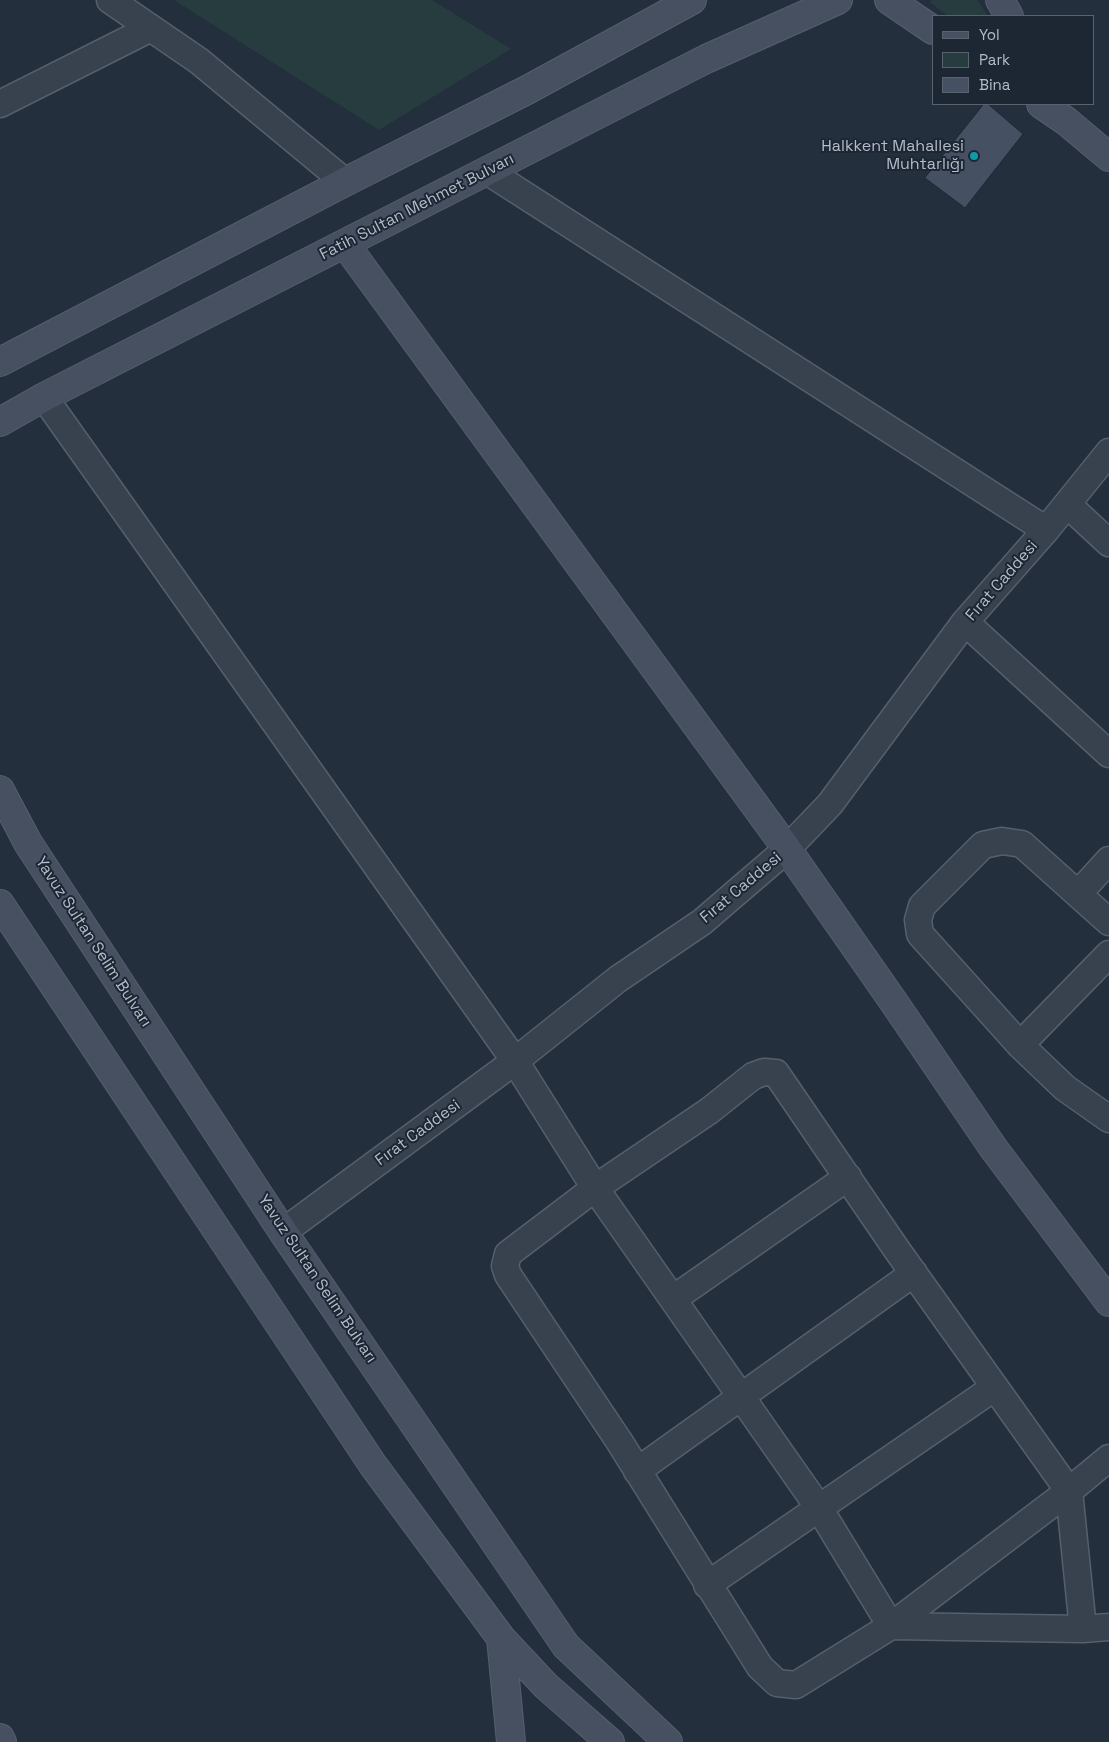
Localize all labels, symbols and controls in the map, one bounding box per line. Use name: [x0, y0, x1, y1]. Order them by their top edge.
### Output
legend: [932, 15, 1094, 105]
text: Yol: [979, 25, 1000, 44]
text: Park: [979, 50, 1010, 69]
text: Bina: [979, 75, 1010, 94]
place label: Halkkent Mahallesi Muhtarlığı: [821, 137, 964, 175]
street label: Fatih Sultan Mehmet Bulvarı: [317, 149, 517, 265]
marker: Halkkent Mahallesi Muhtarlığı: [968, 150, 980, 162]
street label: Fırat Caddesi: [962, 537, 1042, 625]
street label: Fırat Caddesi: [696, 848, 786, 928]
street label: Yavuz Sultan Selim Bulvarı: [31, 853, 155, 1031]
street label: Fırat Caddesi: [372, 1096, 464, 1170]
street label: Yavuz Sultan Selim Bulvarı: [253, 1191, 381, 1367]

